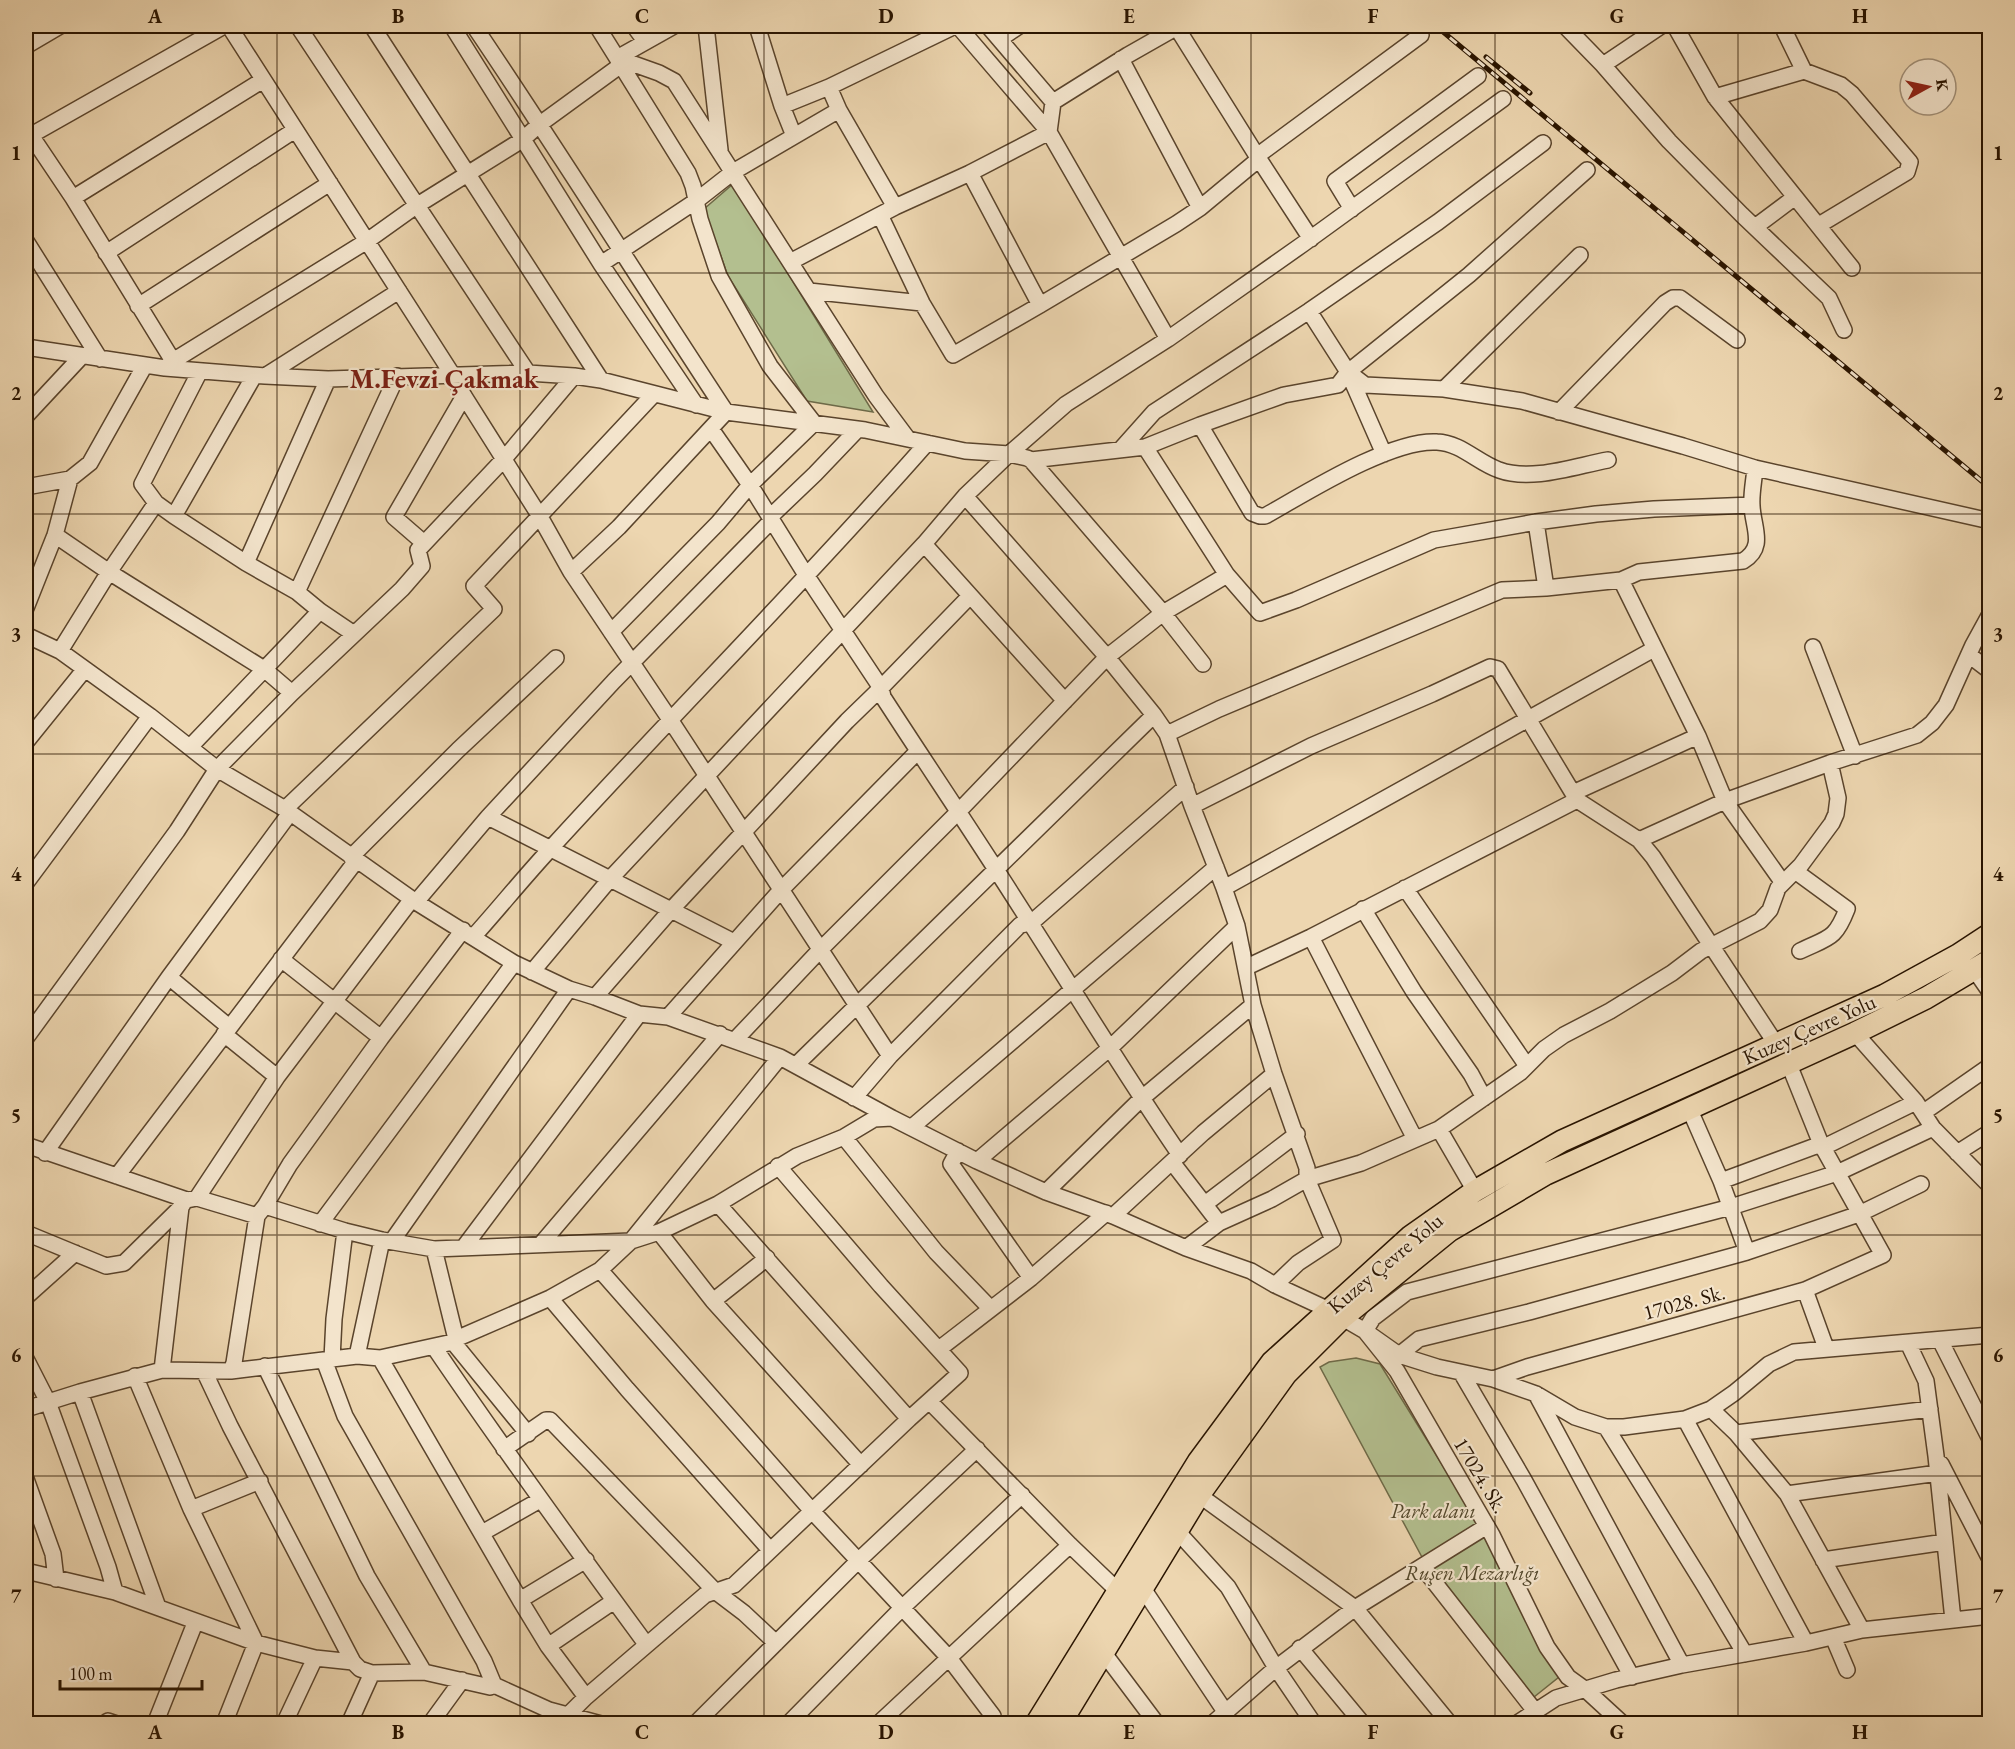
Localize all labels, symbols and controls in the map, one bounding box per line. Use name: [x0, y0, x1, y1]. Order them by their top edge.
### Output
text: A: [147, 3, 163, 29]
text: B: [392, 3, 404, 29]
text: C: [635, 3, 649, 29]
text: D: [878, 3, 894, 29]
text: E: [1123, 3, 1135, 29]
text: F: [1368, 3, 1379, 29]
text: G: [1610, 3, 1624, 29]
text: H: [1852, 3, 1868, 29]
north arrow: [1898, 57, 1958, 117]
text: K: [1931, 77, 1954, 93]
text: 1: [11, 140, 21, 166]
text: 1: [1993, 140, 2003, 166]
district label: M.Fevzi Çakmak: [349, 361, 540, 396]
text: 2: [11, 380, 22, 406]
text: 2: [1993, 380, 2004, 406]
text: 3: [11, 621, 21, 647]
text: 3: [1993, 621, 2003, 647]
text: 4: [11, 861, 22, 887]
text: 4: [1993, 861, 2004, 887]
street label: Kuzey Çevre Yolu: [1738, 988, 1880, 1070]
text: 5: [11, 1102, 21, 1128]
text: 5: [1993, 1102, 2003, 1128]
street label: Kuzey Çevre Yolu: [1322, 1207, 1448, 1319]
street label: 17028. Sk.: [1640, 1278, 1728, 1326]
text: 6: [11, 1342, 22, 1368]
text: 6: [1993, 1342, 2004, 1368]
street label: 17024. Sk.: [1448, 1432, 1514, 1518]
park label: Park alanı: [1390, 1497, 1476, 1524]
park label: Ruşen Mezarlığı: [1405, 1559, 1539, 1586]
text: 7: [11, 1583, 22, 1609]
text: 7: [1993, 1583, 2004, 1609]
scale bar: [60, 1653, 202, 1691]
text: 100 m: [69, 1662, 113, 1685]
text: A: [147, 1719, 163, 1745]
text: B: [392, 1719, 404, 1745]
text: C: [635, 1719, 649, 1745]
text: D: [878, 1719, 894, 1745]
text: E: [1123, 1719, 1135, 1745]
text: F: [1368, 1719, 1379, 1745]
text: G: [1610, 1719, 1624, 1745]
text: H: [1852, 1719, 1868, 1745]

